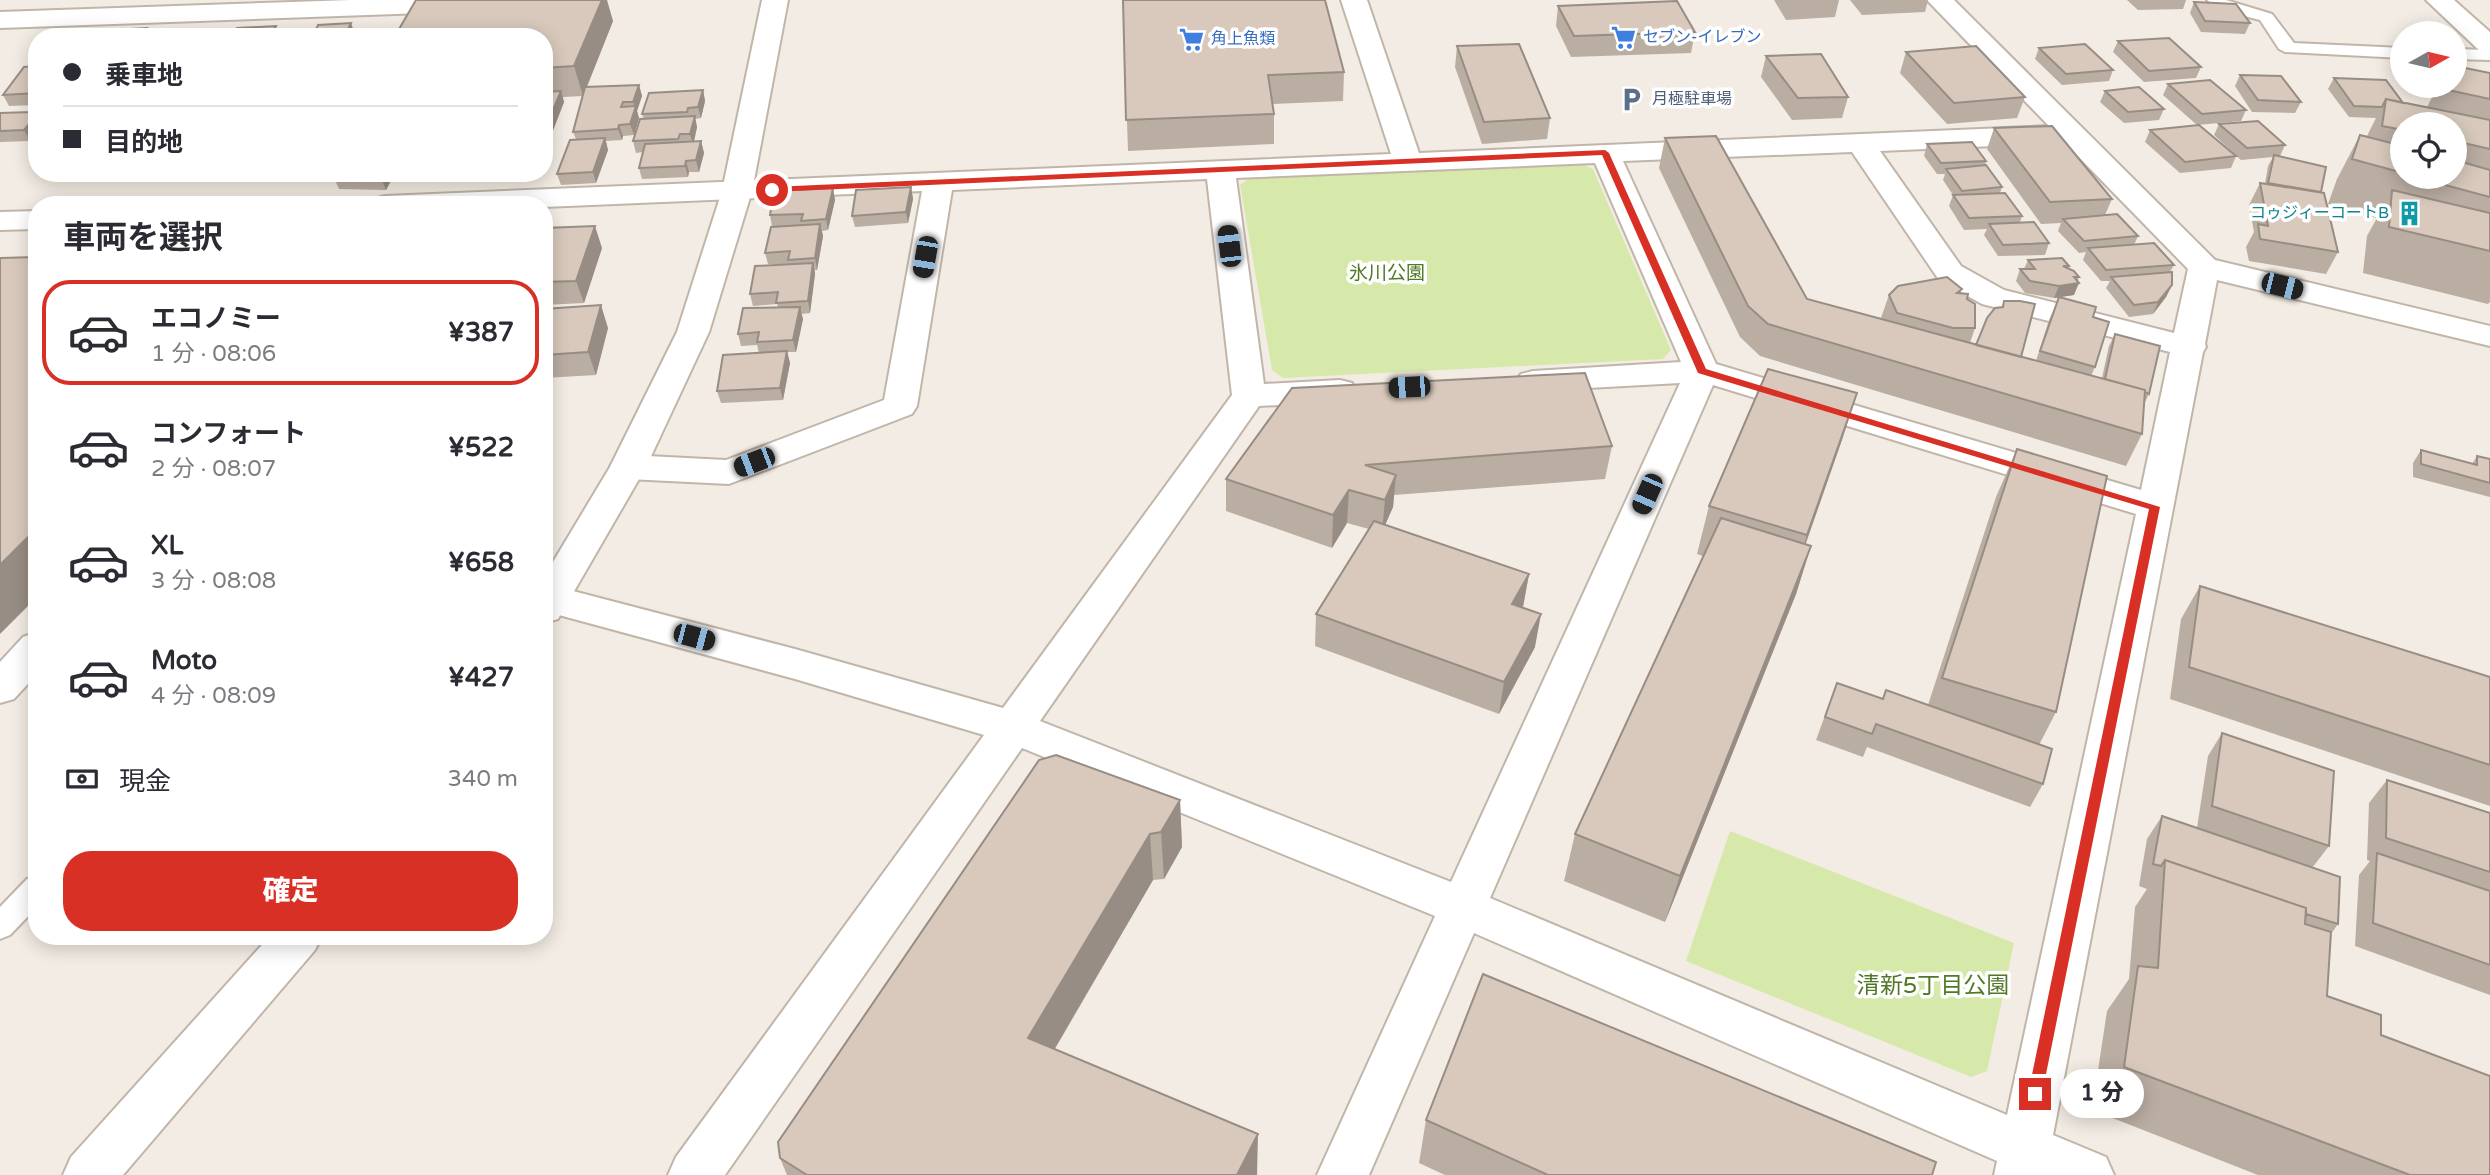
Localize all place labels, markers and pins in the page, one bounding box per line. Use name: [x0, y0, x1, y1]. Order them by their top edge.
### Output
supermarket icon: セブン-イレブン: [1609, 23, 1637, 51]
supermarket icon: 角上魚類: [1177, 25, 1205, 53]
place label: セブン-イレブン: [1643, 27, 1762, 47]
place label: 角上魚類: [1211, 29, 1275, 49]
parking icon: 月極駐車場: [1618, 85, 1646, 113]
place label: 月極駐車場: [1652, 89, 1732, 109]
building icon: コゥジィーコートB: [2395, 199, 2423, 227]
place label: コゥジィーコートB: [2250, 203, 2389, 223]

